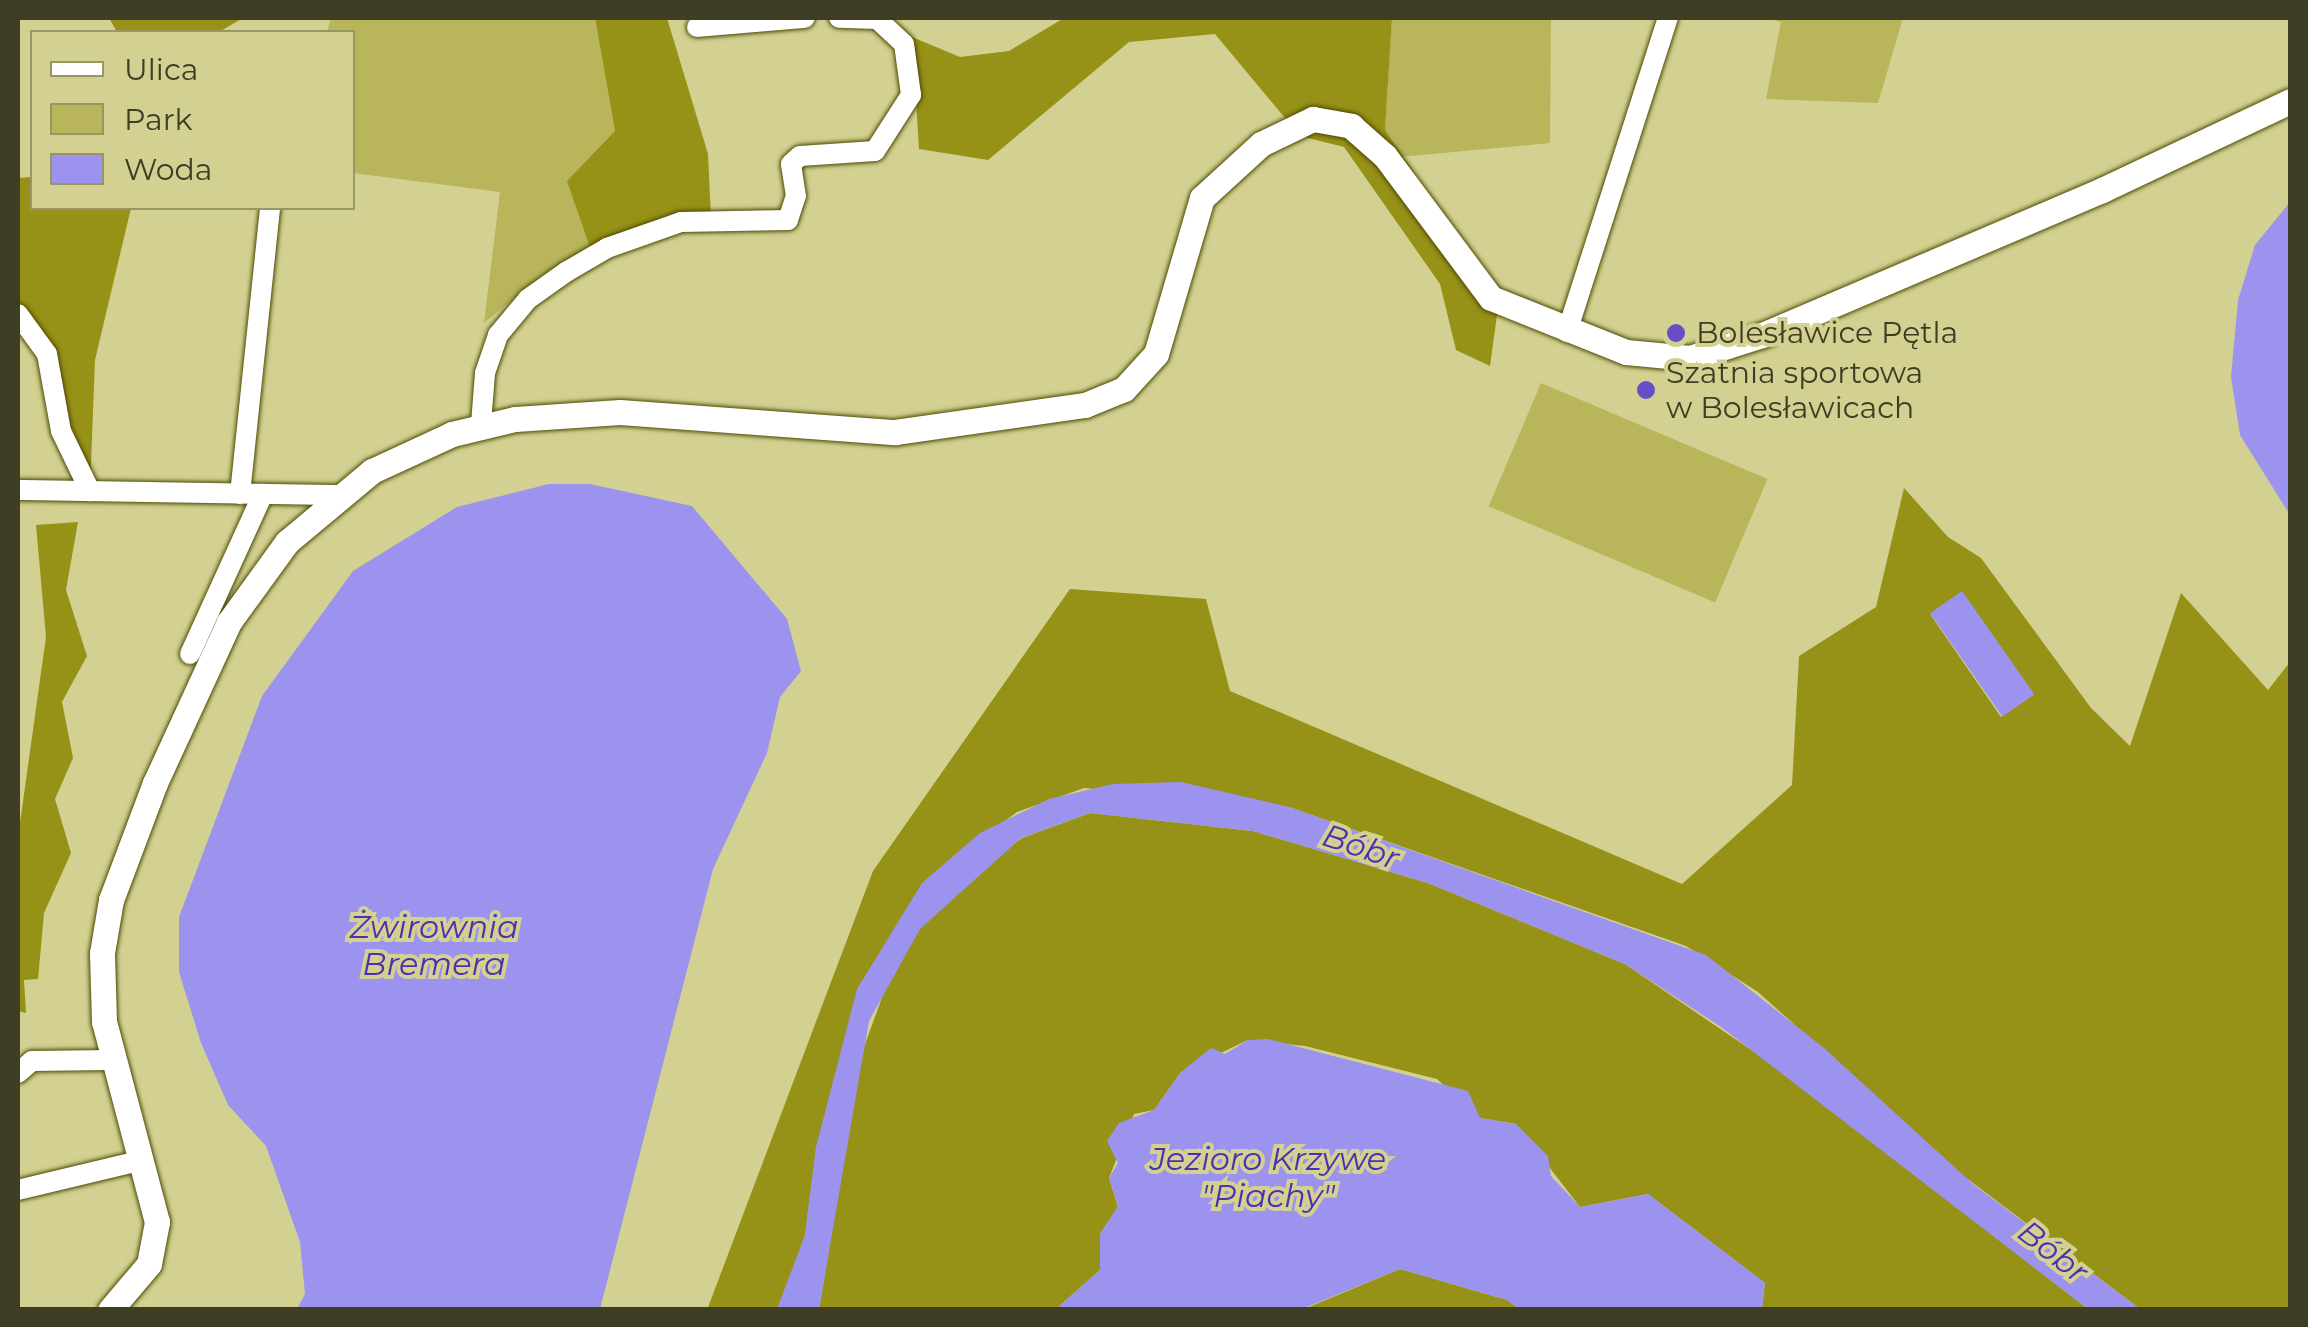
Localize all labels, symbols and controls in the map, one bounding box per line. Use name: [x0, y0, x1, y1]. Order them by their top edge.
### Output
legend: [30, 30, 355, 210]
text: Ulica: [124, 51, 199, 88]
text: Park: [124, 101, 193, 138]
text: Woda: [124, 151, 213, 188]
place label: Bolesławice Pętla: [1696, 315, 1958, 351]
marker: Bolesławice Pętla: [1665, 322, 1687, 344]
place label: Szatnia sportowa w Bolesławicach: [1666, 355, 1923, 426]
marker: Szatnia sportowa w Bolesławicach: [1635, 379, 1657, 401]
water label: Bóbr: [1318, 816, 1404, 878]
water label: Żwirownia Bremera: [349, 909, 519, 984]
water label: Jezioro Krzywe "Piachy": [1150, 1141, 1386, 1216]
water label: Bóbr: [2010, 1213, 2096, 1291]

